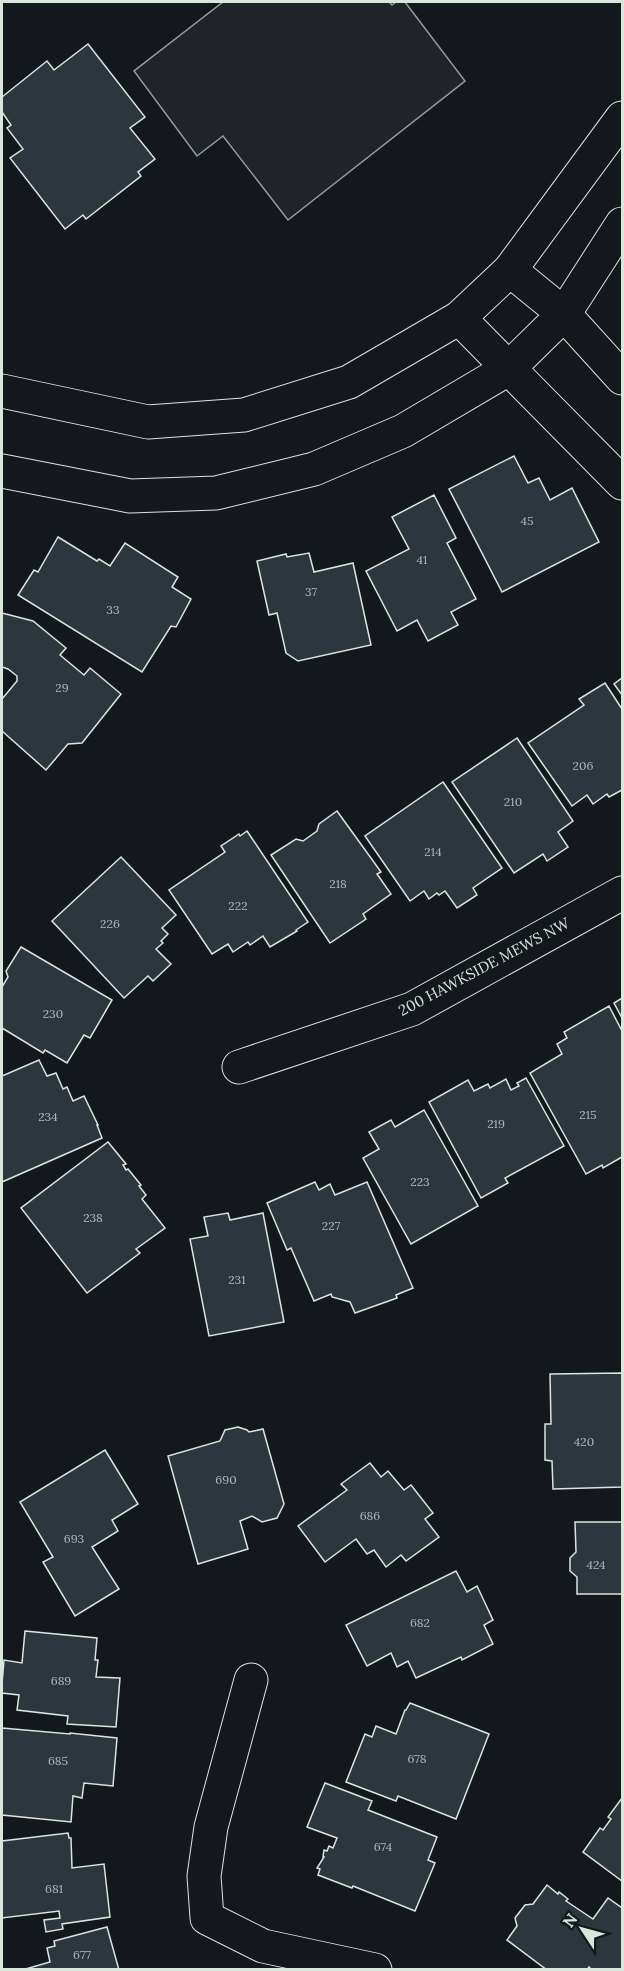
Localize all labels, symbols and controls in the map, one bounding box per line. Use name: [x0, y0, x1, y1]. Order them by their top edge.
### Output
house number: 45: [520, 513, 534, 528]
house number: 41: [417, 552, 427, 567]
house number: 37: [305, 584, 317, 599]
house number: 33: [106, 602, 120, 617]
house number: 29: [55, 680, 69, 695]
house number: 206: [573, 758, 593, 773]
house number: 210: [504, 794, 522, 809]
house number: 214: [424, 844, 442, 859]
house number: 218: [329, 876, 347, 891]
house number: 222: [228, 898, 248, 913]
street label: 200 HAWKSIDE MEWS NW: [395, 913, 573, 1020]
house number: 226: [100, 916, 120, 931]
house number: 230: [43, 1006, 63, 1021]
house number: 215: [579, 1107, 597, 1122]
house number: 234: [38, 1109, 58, 1124]
house number: 219: [487, 1116, 505, 1131]
house number: 223: [410, 1174, 430, 1189]
house number: 238: [83, 1210, 103, 1225]
house number: 227: [322, 1218, 341, 1233]
house number: 231: [228, 1272, 246, 1287]
house number: 420: [574, 1434, 594, 1449]
house number: 690: [215, 1472, 237, 1487]
house number: 686: [360, 1508, 380, 1523]
house number: 693: [64, 1531, 85, 1546]
house number: 424: [586, 1557, 606, 1572]
house number: 682: [410, 1615, 430, 1630]
house number: 689: [51, 1673, 71, 1688]
house number: 678: [407, 1751, 427, 1766]
house number: 685: [48, 1753, 68, 1768]
house number: 674: [374, 1839, 393, 1854]
house number: 681: [45, 1881, 63, 1896]
north arrow: [552, 1899, 612, 1959]
text: N: [558, 1909, 582, 1931]
house number: 677: [73, 1947, 91, 1962]

